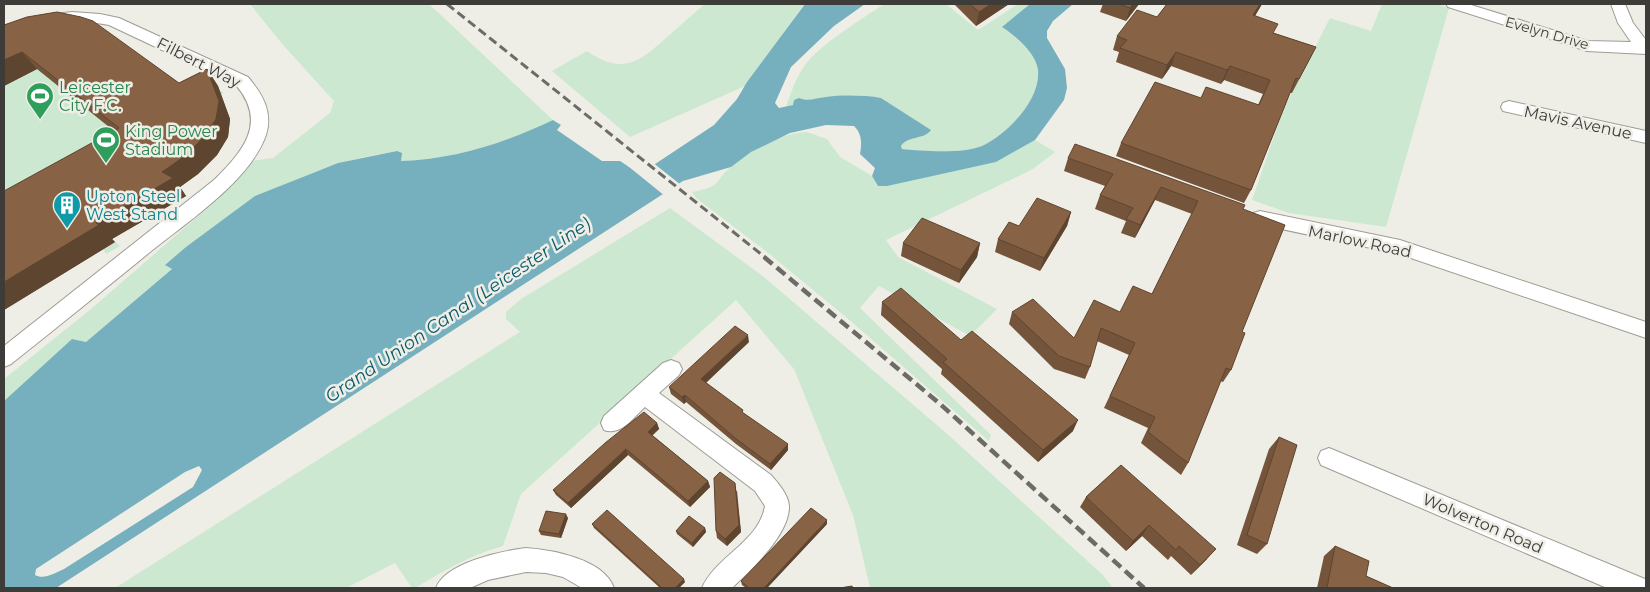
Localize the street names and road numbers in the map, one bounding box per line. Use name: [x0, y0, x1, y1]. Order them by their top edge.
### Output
street label: Evelyn Drive: [1503, 12, 1591, 54]
street label: Filbert Way: [154, 33, 244, 92]
street label: Mavis Avenue: [1522, 102, 1634, 143]
street label: Marlow Road: [1306, 221, 1413, 262]
street label: Wolverton Road: [1420, 490, 1546, 557]

